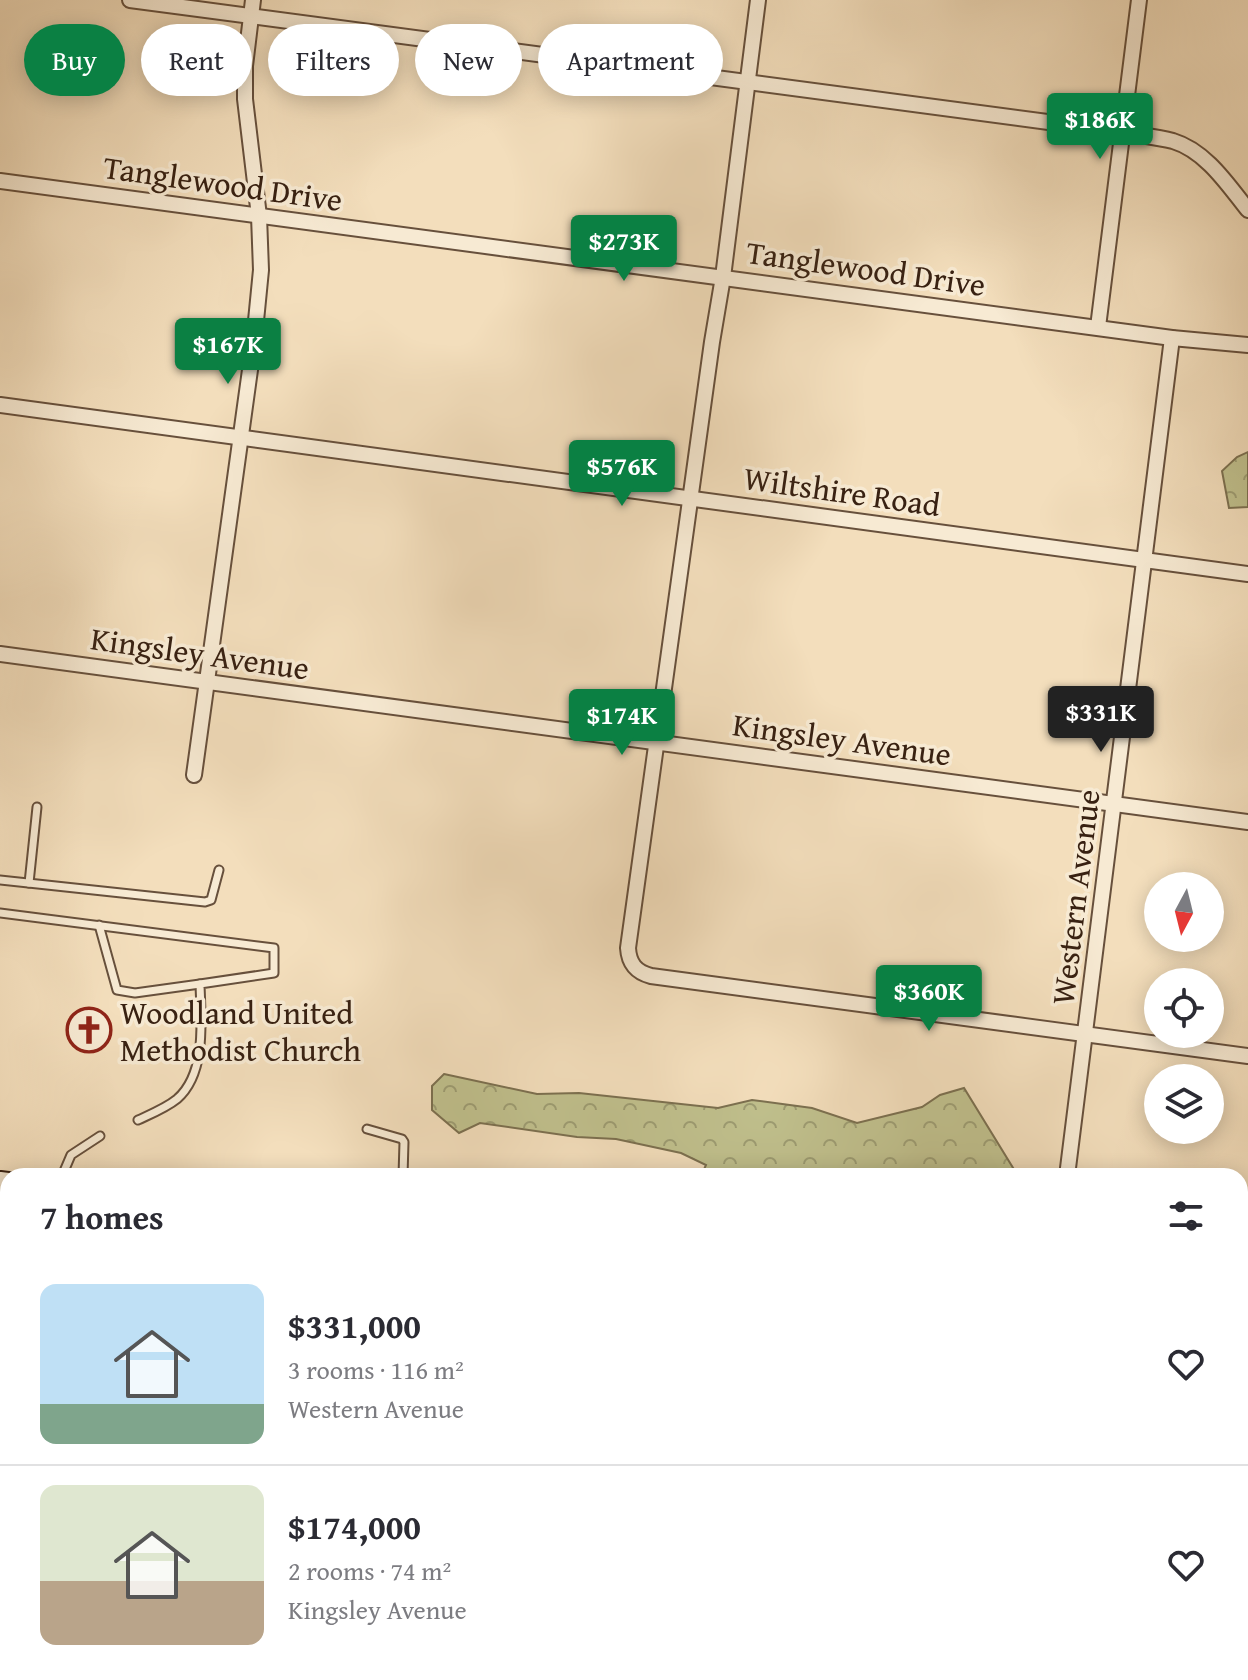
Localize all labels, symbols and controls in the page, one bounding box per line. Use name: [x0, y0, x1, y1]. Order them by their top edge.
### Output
chip: Buy: [24, 24, 125, 96]
chip: Rent: [141, 24, 252, 96]
chip: Filters: [268, 24, 399, 96]
chip: New: [415, 24, 522, 96]
chip: Apartment: [538, 24, 723, 96]
pin: $186K: [1044, 93, 1156, 161]
text: $186K: [1065, 99, 1135, 138]
street label: Tanglewood Drive: [101, 143, 345, 223]
pin: $273K: [568, 215, 680, 283]
text: $273K: [589, 221, 659, 260]
street label: Tanglewood Drive: [744, 228, 988, 308]
pin: $167K: [172, 318, 284, 386]
text: $167K: [193, 324, 263, 363]
pin: $576K: [566, 440, 678, 508]
text: $576K: [587, 446, 657, 485]
street label: Wiltshire Road: [741, 454, 943, 528]
street label: Kingsley Avenue: [88, 614, 312, 692]
pin: $331K: [1045, 686, 1157, 754]
pin: $174K: [566, 689, 678, 757]
text: $331K: [1066, 692, 1136, 731]
text: $174K: [587, 695, 657, 734]
street label: Kingsley Avenue: [730, 700, 954, 778]
street label: Western Avenue: [1038, 787, 1112, 1007]
north arrow: [1144, 872, 1224, 952]
map controls: [1144, 872, 1224, 1144]
pin: $360K: [873, 965, 985, 1033]
button: locate: [1144, 968, 1224, 1048]
text: $360K: [894, 971, 964, 1010]
place label: Woodland United Methodist Church: [120, 989, 361, 1073]
church icon: Woodland United Methodist Church: [65, 1006, 113, 1054]
button: layers: [1144, 1064, 1224, 1144]
text: 7 homes: [40, 1192, 164, 1241]
icon: filters: [1164, 1194, 1208, 1238]
text: $331,000: [288, 1301, 421, 1350]
icon: home: [104, 1316, 200, 1412]
icon: heart: [1164, 1342, 1208, 1386]
text: 3 rooms · 116 m²: [288, 1350, 464, 1389]
text: Western Avenue: [288, 1389, 464, 1428]
text: $174,000: [288, 1502, 421, 1551]
icon: home: [104, 1517, 200, 1613]
icon: heart: [1164, 1543, 1208, 1587]
text: 2 rooms · 74 m²: [288, 1551, 451, 1590]
text: Kingsley Avenue: [288, 1590, 467, 1629]

